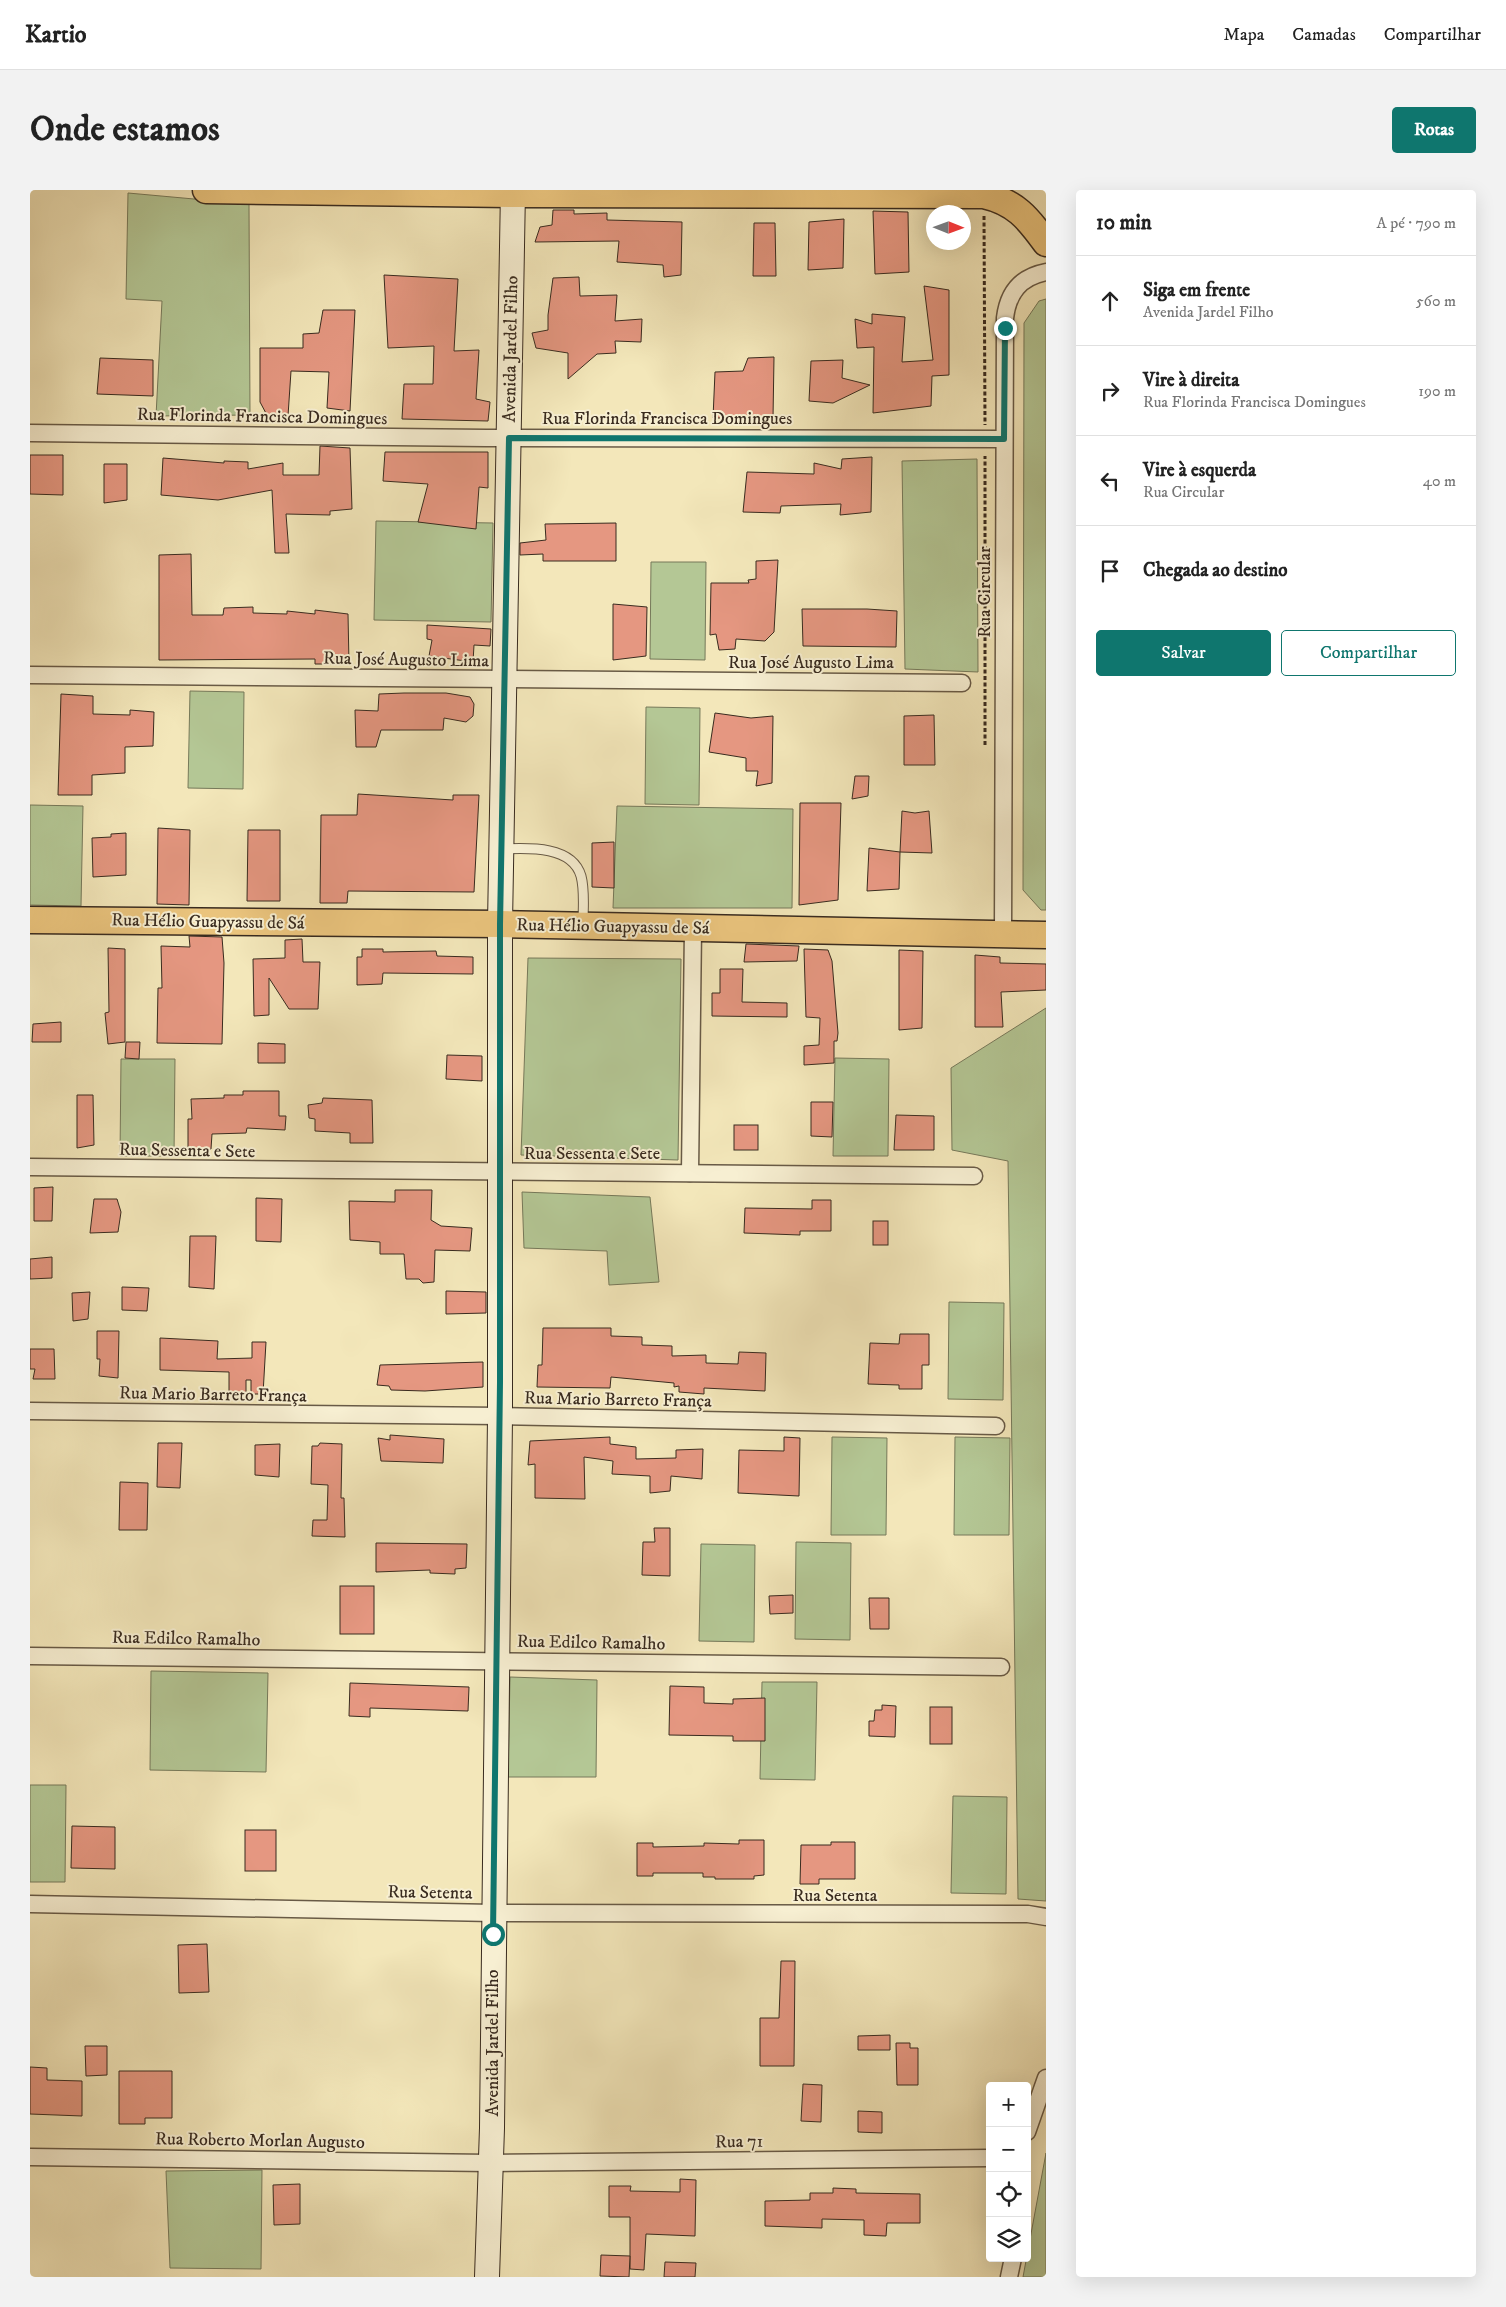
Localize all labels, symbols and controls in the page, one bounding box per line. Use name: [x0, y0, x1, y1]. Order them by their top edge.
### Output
text: Kartio: [25, 20, 87, 50]
text: Mapa: [1224, 24, 1264, 46]
text: Camadas: [1292, 24, 1356, 46]
text: Compartilhar: [1384, 24, 1481, 46]
button: Rotas: [1392, 107, 1476, 153]
text: Onde estamos: [30, 108, 220, 152]
north arrow: [926, 205, 971, 250]
text: 10 min: [1096, 210, 1152, 236]
text: A pé · 790 m: [1377, 213, 1456, 233]
street label: Avenida Jardel Filho: [499, 275, 523, 423]
text: Siga em frente: [1143, 279, 1250, 302]
icon: ahead: [1096, 287, 1124, 315]
text: 560 m: [1416, 291, 1456, 311]
text: Avenida Jardel Filho: [1143, 302, 1274, 322]
route end: [994, 317, 1017, 340]
text: Vire à direita: [1143, 369, 1239, 392]
icon: right: [1096, 377, 1124, 405]
text: 190 m: [1418, 381, 1456, 401]
text: Rua Florinda Francisca Domingues: [1143, 392, 1366, 412]
street label: Rua Florinda Francisca Domingues: [137, 404, 387, 430]
street label: Rua Florinda Francisca Domingues: [542, 408, 792, 430]
text: Vire à esquerda: [1143, 459, 1256, 482]
icon: left: [1096, 467, 1124, 495]
text: 40 m: [1423, 471, 1456, 491]
text: Rua Circular: [1143, 482, 1224, 502]
street label: Rua Circular: [974, 546, 996, 638]
icon: arrive: [1096, 557, 1124, 585]
text: Chegada ao destino: [1143, 559, 1288, 582]
button: Salvar: [1096, 630, 1271, 676]
button: Compartilhar: [1281, 630, 1456, 676]
street label: Rua José Augusto Lima: [323, 648, 489, 672]
street label: Rua José Augusto Lima: [728, 652, 894, 674]
street label: Rua Hélio Guapyassu de Sá: [111, 909, 305, 935]
street label: Rua Hélio Guapyassu de Sá: [516, 914, 710, 940]
street label: Rua Sessenta e Sete: [119, 1139, 255, 1163]
street label: Rua Sessenta e Sete: [524, 1143, 660, 1165]
street label: Rua Mario Barreto França: [119, 1382, 307, 1408]
street label: Rua Mario Barreto França: [524, 1387, 712, 1413]
street label: Rua Edilco Ramalho: [112, 1627, 261, 1651]
street label: Rua Edilco Ramalho: [517, 1631, 666, 1655]
street label: Rua Setenta: [387, 1881, 473, 1905]
street label: Rua Setenta: [793, 1885, 878, 1907]
route start: [482, 1923, 505, 1946]
street label: Avenida Jardel Filho: [482, 1969, 504, 2116]
map controls: [986, 2082, 1031, 2262]
button: +: [986, 2082, 1031, 2127]
button: −: [986, 2127, 1031, 2172]
street label: Rua Roberto Morlan Augusto: [155, 2128, 365, 2154]
street label: Rua 71: [715, 2131, 763, 2153]
button: locate: [986, 2172, 1031, 2217]
button: layers: [986, 2217, 1031, 2262]

